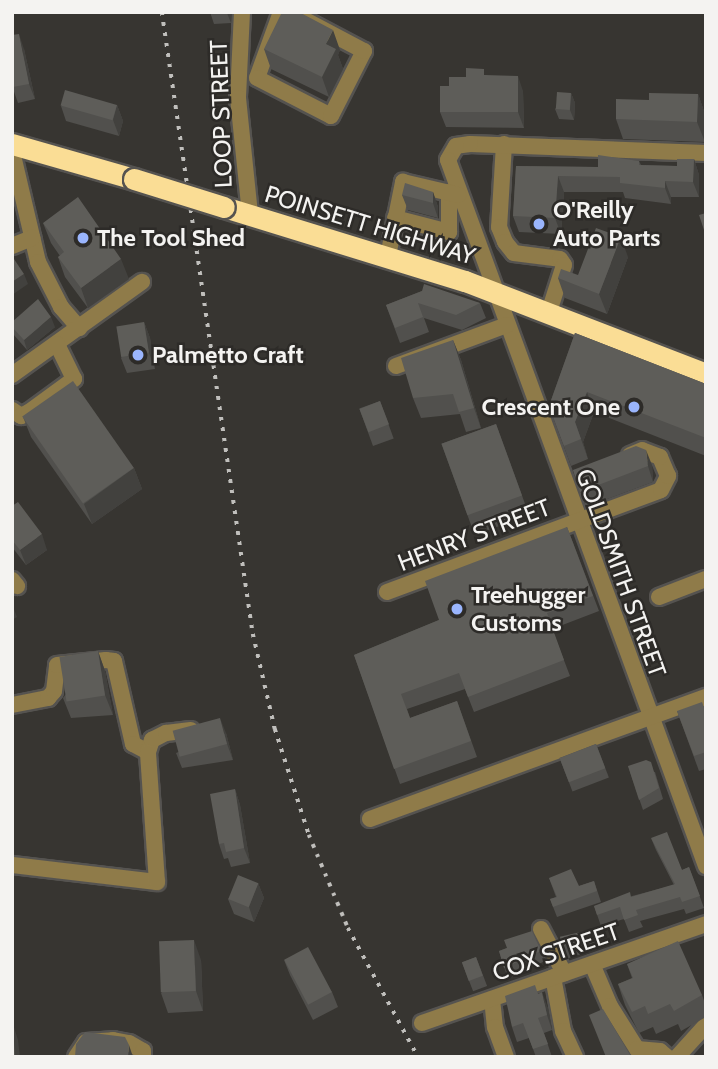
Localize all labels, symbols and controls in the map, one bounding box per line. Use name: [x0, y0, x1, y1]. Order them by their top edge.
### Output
street label: LOOP STREET: [204, 39, 238, 189]
street label: POINSETT HIGHWAY: [261, 179, 479, 271]
place label: O'Reilly Auto Parts: [553, 196, 660, 252]
marker: O'Reilly Auto Parts: [531, 216, 547, 232]
place label: The Tool Shed: [97, 224, 245, 252]
marker: The Tool Shed: [75, 230, 91, 246]
place label: Palmetto Craft: [152, 341, 304, 369]
marker: Palmetto Craft: [130, 347, 146, 363]
place label: Crescent One: [482, 393, 620, 421]
marker: Crescent One: [626, 399, 642, 415]
street label: GOLDSMITH STREET: [570, 465, 672, 681]
street label: HENRY STREET: [394, 493, 554, 577]
place label: Treehugger Customs: [471, 581, 585, 637]
marker: Treehugger Customs: [449, 601, 465, 617]
street label: COX STREET: [489, 917, 623, 987]

